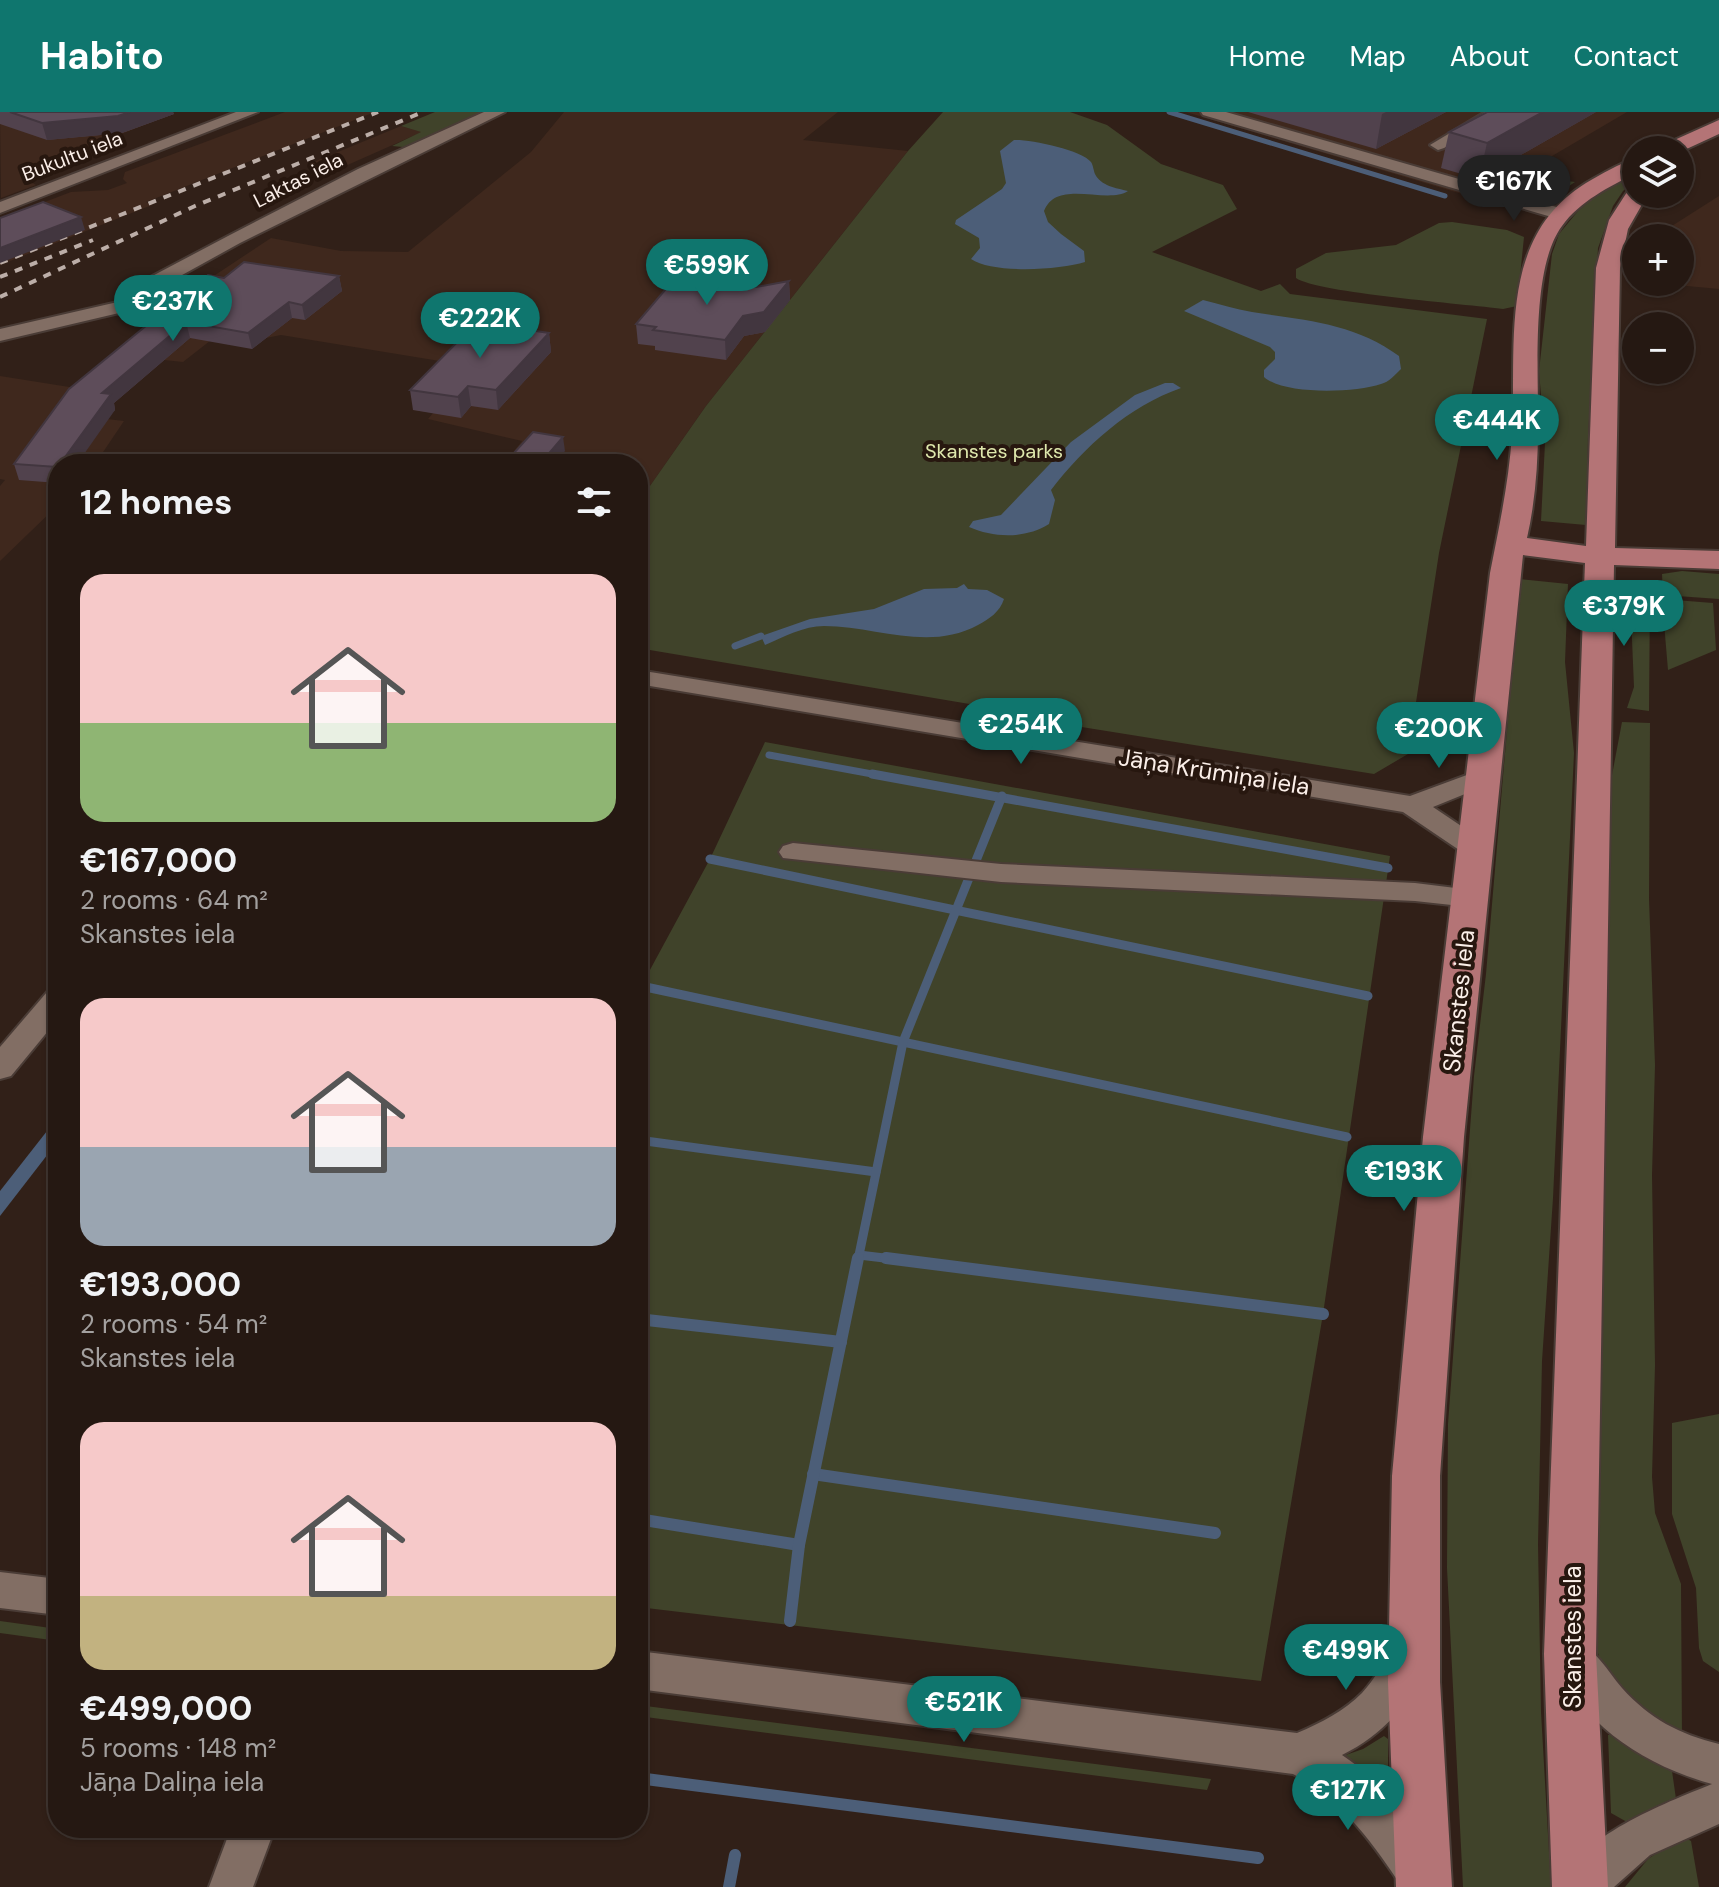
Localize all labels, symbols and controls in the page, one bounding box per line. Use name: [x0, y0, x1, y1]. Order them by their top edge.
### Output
text: Habito: [40, 31, 164, 81]
text: Home: [1229, 38, 1305, 75]
text: Map: [1349, 38, 1406, 75]
text: About: [1450, 38, 1529, 75]
text: Contact: [1573, 38, 1679, 75]
street label: Bukultu iela: [18, 125, 126, 187]
map controls: [1622, 136, 1694, 384]
button: layers: [1622, 136, 1694, 208]
street label: Laktas iela: [249, 146, 347, 214]
pin: €167K: [1458, 155, 1570, 223]
text: €167K: [1475, 164, 1553, 198]
button: +: [1622, 224, 1694, 296]
pin: €599K: [651, 239, 763, 307]
text: €599K: [664, 248, 750, 282]
pin: €237K: [117, 275, 229, 343]
text: €237K: [132, 284, 214, 318]
pin: €222K: [424, 292, 536, 360]
text: €222K: [439, 301, 521, 335]
button: −: [1622, 312, 1694, 384]
pin: €444K: [1441, 394, 1553, 462]
text: €444K: [1453, 403, 1541, 437]
park label: Skanstes parks: [925, 438, 1063, 464]
text: 12 homes: [80, 480, 232, 525]
icon: filters: [572, 480, 616, 524]
pin: €379K: [1568, 580, 1680, 648]
text: €379K: [1582, 589, 1666, 623]
icon: home: [276, 626, 420, 770]
pin: €254K: [965, 698, 1077, 766]
pin: €200K: [1383, 702, 1495, 770]
text: €254K: [978, 707, 1064, 741]
text: €200K: [1394, 711, 1484, 745]
street label: Jāņa Krūmiņa iela: [1116, 741, 1312, 802]
text: €167,000: [80, 838, 237, 883]
text: 2 rooms · 64 m²: [80, 883, 268, 917]
text: Skanstes iela: [80, 917, 235, 951]
street label: Skanstes iela: [1436, 928, 1481, 1074]
icon: home: [276, 1050, 420, 1194]
pin: €193K: [1348, 1145, 1460, 1213]
text: €193K: [1365, 1154, 1444, 1188]
text: €193,000: [80, 1262, 241, 1307]
text: 2 rooms · 54 m²: [80, 1307, 267, 1341]
text: Skanstes iela: [80, 1341, 235, 1375]
icon: home: [276, 1474, 420, 1618]
street label: Skanstes iela: [1557, 1565, 1588, 1709]
pin: €499K: [1290, 1624, 1402, 1692]
text: €499K: [1302, 1633, 1390, 1667]
pin: €521K: [908, 1676, 1020, 1744]
text: €521K: [925, 1685, 1003, 1719]
text: €499,000: [80, 1686, 252, 1731]
text: 5 rooms · 148 m²: [80, 1731, 276, 1765]
pin: €127K: [1292, 1764, 1404, 1832]
text: Jāņa Daliņa iela: [80, 1765, 264, 1799]
text: €127K: [1310, 1773, 1386, 1807]

